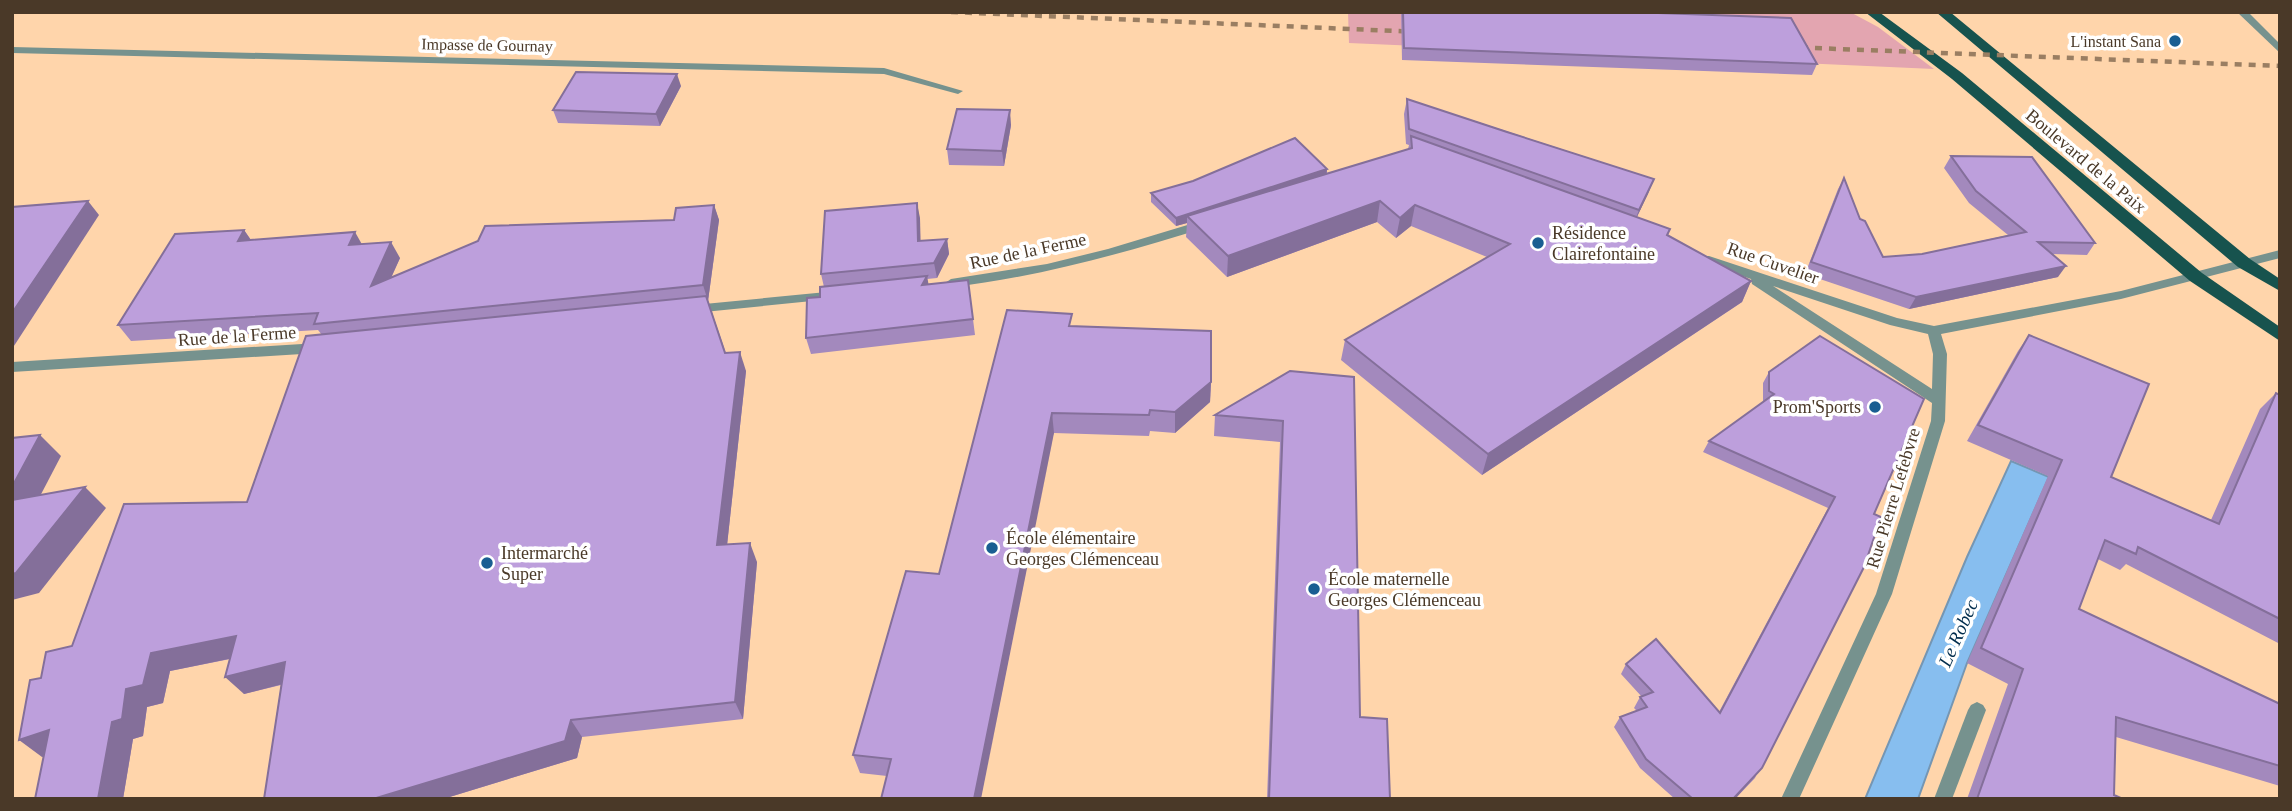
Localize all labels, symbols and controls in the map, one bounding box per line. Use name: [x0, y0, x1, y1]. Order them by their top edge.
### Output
place label: L'instant Sana: [2071, 33, 2161, 50]
marker: L'instant Sana: [2167, 33, 2183, 49]
street label: Impasse de Gournay: [421, 35, 553, 56]
street label: Boulevard de la Paix: [2022, 105, 2150, 217]
place label: Résidence Clairefontaine: [1552, 223, 1655, 264]
street label: Rue de la Ferme: [968, 229, 1088, 273]
marker: Résidence Clairefontaine: [1530, 235, 1546, 251]
street label: Rue Cuvelier: [1725, 238, 1821, 288]
street label: Rue de la Ferme: [177, 322, 297, 350]
place label: Prom'Sports: [1773, 397, 1861, 417]
marker: Prom'Sports: [1867, 399, 1883, 415]
street label: Rue Pierre Lefebvre: [1862, 425, 1924, 571]
place label: École élémentaire Georges Clémenceau: [1006, 527, 1159, 569]
marker: École élémentaire Georges Clémenceau: [984, 540, 1000, 556]
place label: Intermarché Super: [501, 543, 588, 584]
marker: Intermarché Super: [479, 555, 495, 571]
place label: École maternelle Georges Clémenceau: [1328, 568, 1481, 610]
marker: École maternelle Georges Clémenceau: [1306, 581, 1322, 597]
water label: Le Robec: [1934, 596, 1982, 671]

